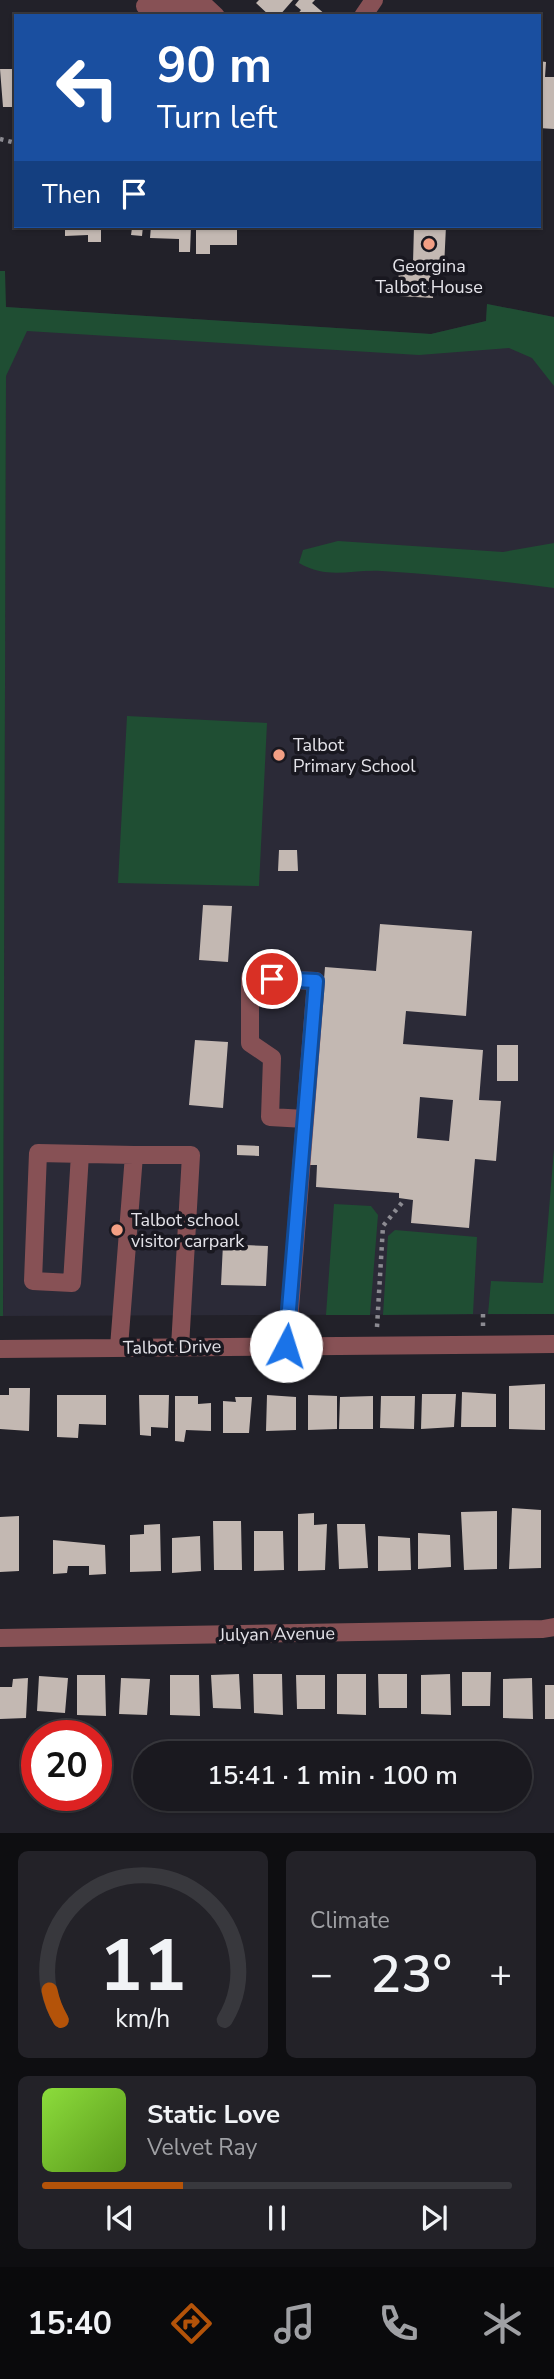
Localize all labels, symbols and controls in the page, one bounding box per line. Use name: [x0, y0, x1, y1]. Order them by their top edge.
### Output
text: 90 m: [157, 32, 272, 99]
icon: left: [42, 42, 133, 133]
text: Turn left: [157, 96, 277, 139]
icon: arrive: [115, 175, 153, 213]
text: Then: [42, 177, 101, 212]
marker: Georgina Talbot House: [421, 236, 437, 252]
place label: Georgina Talbot House: [375, 254, 483, 299]
place label: Talbot Primary School: [293, 733, 416, 778]
marker: Talbot Primary School: [271, 747, 287, 763]
pin: [242, 949, 302, 1009]
icon: arrive: [253, 960, 291, 998]
place label: Talbot school visitor carpark: [131, 1208, 245, 1253]
marker: Talbot school visitor carpark: [109, 1222, 125, 1238]
position arrow: [249, 1309, 323, 1383]
street label: Talbot Drive: [123, 1334, 221, 1360]
street label: Julyan Avenue: [218, 1621, 335, 1647]
speed limit sign: 20: [21, 1720, 112, 1811]
text: 15:41 · 1 min · 100 m: [207, 1758, 458, 1793]
text: Climate: [310, 1905, 390, 1936]
text: 11: [99, 1917, 187, 2017]
text: 23°: [370, 1939, 452, 2010]
text: −: [310, 1949, 333, 2000]
text: +: [489, 1949, 512, 2000]
text: km/h: [115, 2002, 171, 2036]
text: Static Love: [147, 2097, 280, 2132]
text: Velvet Ray: [147, 2132, 257, 2163]
icon: previous: [101, 2199, 139, 2237]
icon: pause: [258, 2199, 296, 2237]
icon: next: [415, 2199, 453, 2237]
icon: directions: [167, 2299, 216, 2348]
icon: music: [270, 2299, 319, 2348]
icon: phone: [374, 2299, 423, 2348]
icon: climate: [478, 2299, 527, 2348]
text: 15:40: [27, 2302, 112, 2345]

